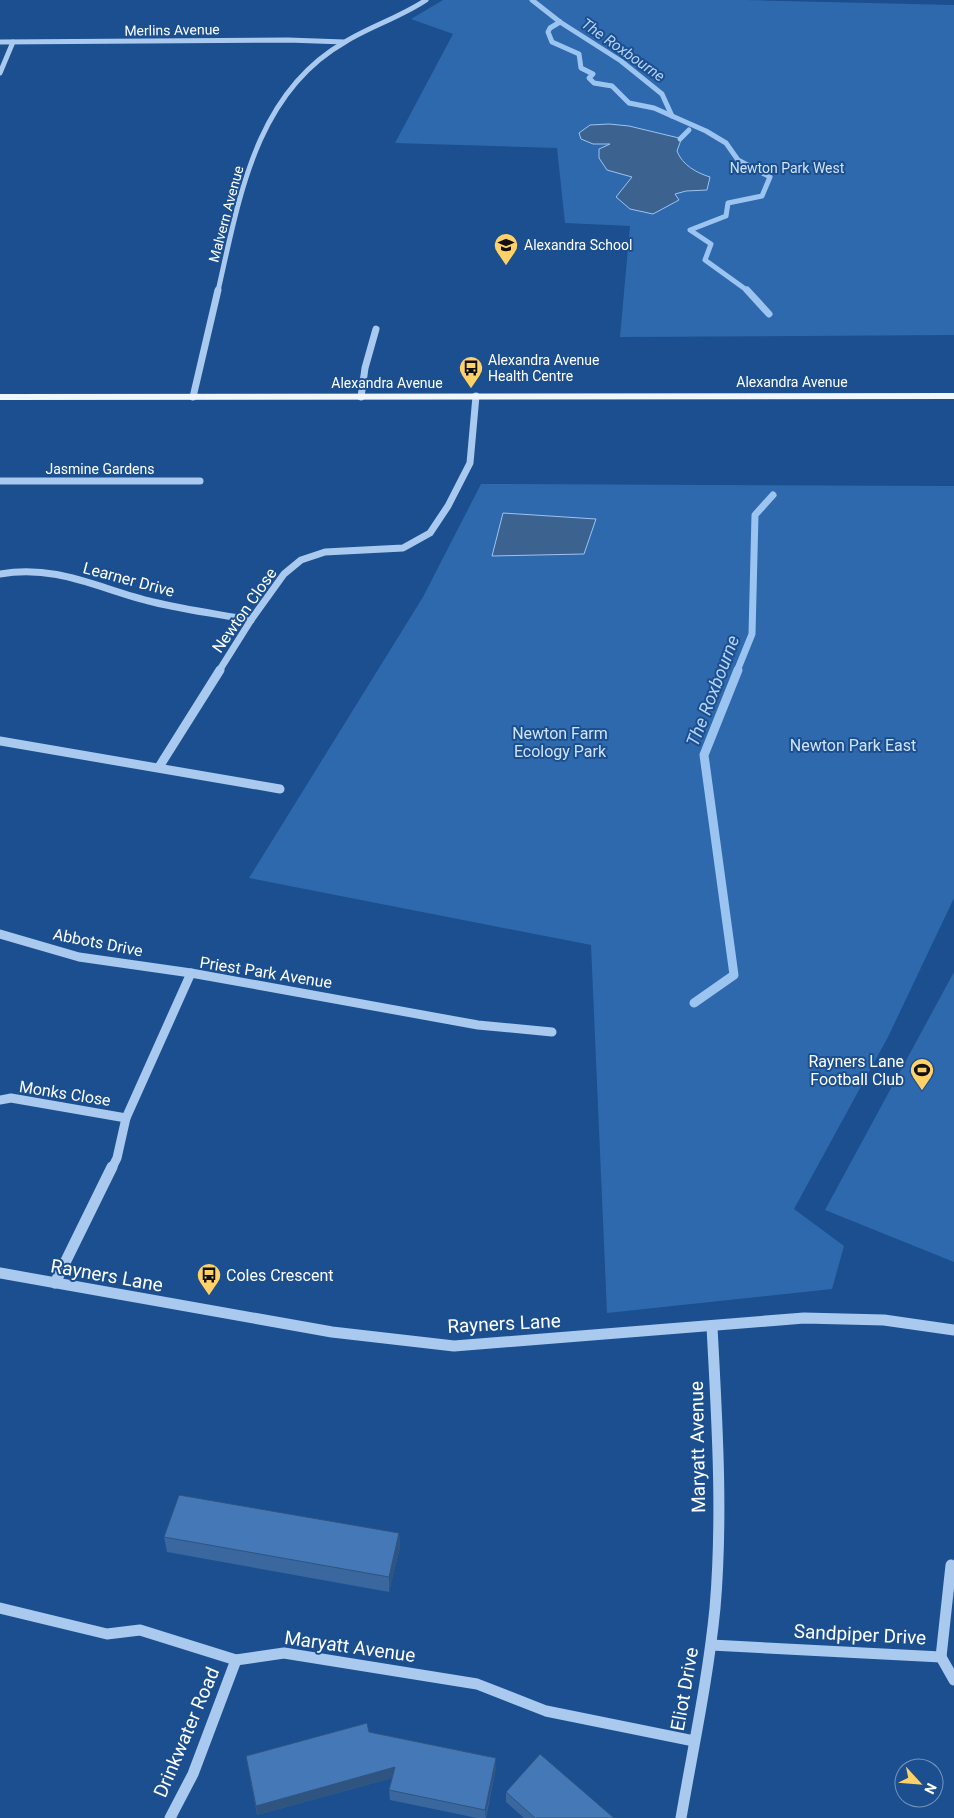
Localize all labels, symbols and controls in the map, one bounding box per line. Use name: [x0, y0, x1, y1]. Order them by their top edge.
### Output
water label: The Roxbourne: [578, 15, 668, 86]
street label: Merlins Avenue: [124, 21, 220, 39]
park label: Newton Park West: [730, 160, 845, 176]
street label: Malvern Avenue: [205, 164, 247, 264]
school or university icon: Alexandra School: [493, 232, 519, 266]
place label: Alexandra School: [524, 237, 632, 253]
place label: Alexandra Avenue Health Centre: [488, 352, 600, 384]
bus stop icon: Alexandra Avenue Health Centre: [458, 355, 484, 389]
street label: Alexandra Avenue: [736, 374, 848, 390]
street label: Alexandra Avenue: [331, 375, 443, 391]
street label: Jasmine Gardens: [46, 461, 154, 477]
street label: Learner Drive: [81, 558, 177, 601]
street label: Newton Close: [208, 564, 281, 656]
water label: The Roxbourne: [682, 632, 743, 749]
park label: Newton Farm Ecology Park: [512, 724, 608, 761]
park label: Newton Park East: [790, 736, 916, 755]
street label: Abbots Drive: [51, 924, 144, 960]
street label: Priest Park Avenue: [198, 953, 334, 992]
place label: Rayners Lane Football Club: [808, 1052, 904, 1089]
sports icon: Rayners Lane Football Club: [909, 1057, 935, 1091]
street label: Monks Close: [18, 1077, 112, 1110]
street label: Rayners Lane: [49, 1254, 165, 1297]
bus stop icon: Coles Crescent: [196, 1262, 222, 1296]
place label: Coles Crescent: [226, 1266, 334, 1285]
street label: Rayners Lane: [447, 1309, 561, 1338]
street label: Maryatt Avenue: [685, 1381, 710, 1513]
street label: Sandpiper Drive: [793, 1620, 927, 1649]
street label: Maryatt Avenue: [283, 1626, 417, 1667]
street label: Eliot Drive: [666, 1645, 703, 1733]
street label: Drinkwater Road: [149, 1664, 224, 1801]
north arrow: [894, 1758, 944, 1808]
text: N: [921, 1781, 940, 1797]

